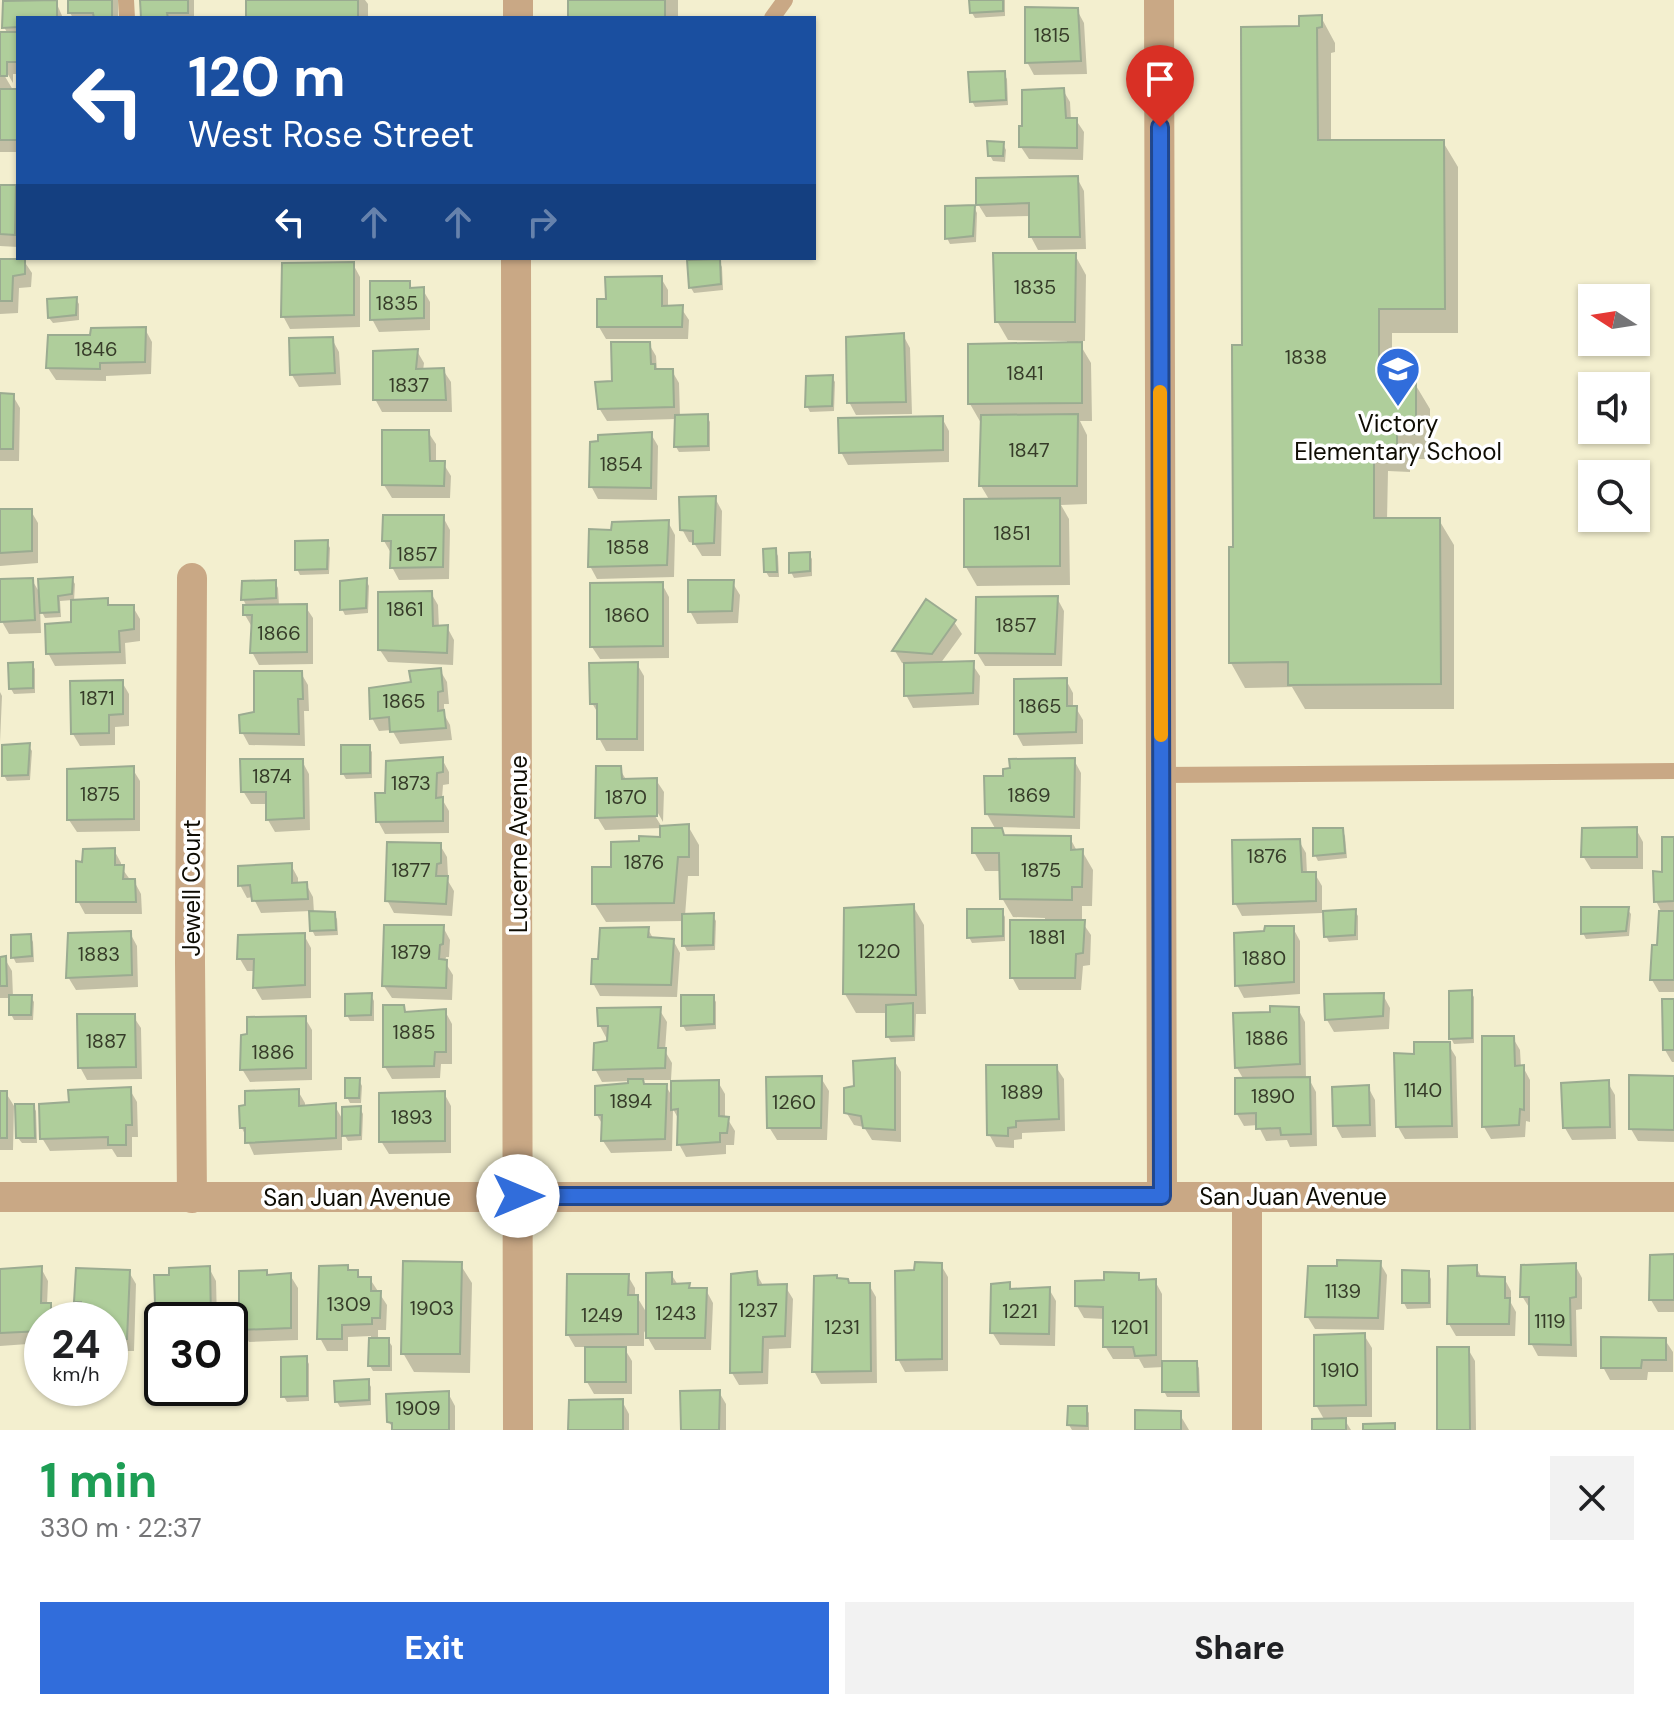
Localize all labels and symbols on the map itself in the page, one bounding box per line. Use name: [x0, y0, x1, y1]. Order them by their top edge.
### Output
house number: 1815: [1034, 22, 1070, 48]
pin: [1126, 45, 1194, 127]
house number: 1835: [1014, 274, 1056, 300]
north arrow: [1578, 284, 1650, 356]
house number: 1835: [376, 290, 418, 316]
house number: 1846: [74, 336, 118, 362]
house number: 1838: [1285, 344, 1327, 370]
school or university icon: Victory Elementary School: [1374, 345, 1422, 408]
house number: 1841: [1007, 360, 1043, 386]
house number: 1837: [389, 372, 429, 398]
place label: Victory Elementary School: [1294, 408, 1502, 467]
house number: 1847: [1008, 437, 1050, 463]
house number: 1854: [600, 451, 642, 477]
house number: 1851: [994, 520, 1030, 546]
house number: 1858: [607, 534, 649, 560]
house number: 1857: [397, 541, 437, 567]
house number: 1861: [386, 596, 424, 622]
house number: 1860: [605, 602, 649, 628]
house number: 1857: [996, 612, 1036, 638]
house number: 1866: [257, 620, 301, 646]
house number: 1871: [80, 685, 114, 711]
house number: 1865: [383, 688, 425, 714]
house number: 1865: [1019, 693, 1061, 719]
street label: Lucerne Avenue: [503, 755, 534, 933]
house number: 1874: [252, 763, 292, 789]
house number: 1873: [391, 770, 431, 796]
house number: 1875: [80, 781, 120, 807]
house number: 1869: [1007, 782, 1051, 808]
house number: 1870: [605, 784, 647, 810]
street label: Jewell Court: [176, 819, 207, 957]
house number: 1876: [1247, 843, 1287, 869]
house number: 1876: [624, 849, 664, 875]
house number: 1877: [391, 857, 431, 883]
house number: 1875: [1021, 857, 1061, 883]
house number: 1881: [1029, 924, 1065, 950]
house number: 1220: [858, 938, 900, 964]
house number: 1879: [391, 939, 431, 965]
house number: 1883: [78, 941, 120, 967]
house number: 1880: [1242, 945, 1286, 971]
house number: 1885: [393, 1019, 435, 1045]
house number: 1886: [1245, 1025, 1289, 1051]
house number: 1887: [86, 1028, 126, 1054]
house number: 1886: [251, 1039, 295, 1065]
house number: 1140: [1404, 1077, 1442, 1103]
house number: 1889: [1001, 1079, 1043, 1105]
house number: 1890: [1251, 1083, 1295, 1109]
house number: 1894: [610, 1088, 652, 1114]
house number: 1260: [772, 1089, 816, 1115]
house number: 1893: [391, 1104, 433, 1130]
position arrow: [476, 1154, 560, 1238]
street label: San Juan Avenue: [1199, 1181, 1387, 1212]
street label: San Juan Avenue: [263, 1182, 451, 1213]
house number: 1139: [1325, 1278, 1361, 1304]
house number: 1309: [327, 1291, 371, 1317]
house number: 1903: [410, 1295, 454, 1321]
house number: 1237: [738, 1297, 778, 1323]
house number: 1221: [1002, 1298, 1038, 1324]
house number: 1243: [655, 1300, 697, 1326]
speed limit sign: 30: [144, 1302, 248, 1406]
house number: 1249: [581, 1302, 623, 1328]
house number: 1119: [1534, 1308, 1566, 1334]
house number: 1231: [824, 1314, 860, 1340]
house number: 1201: [1111, 1314, 1149, 1340]
house number: 1910: [1321, 1357, 1359, 1383]
house number: 1909: [395, 1395, 441, 1421]

